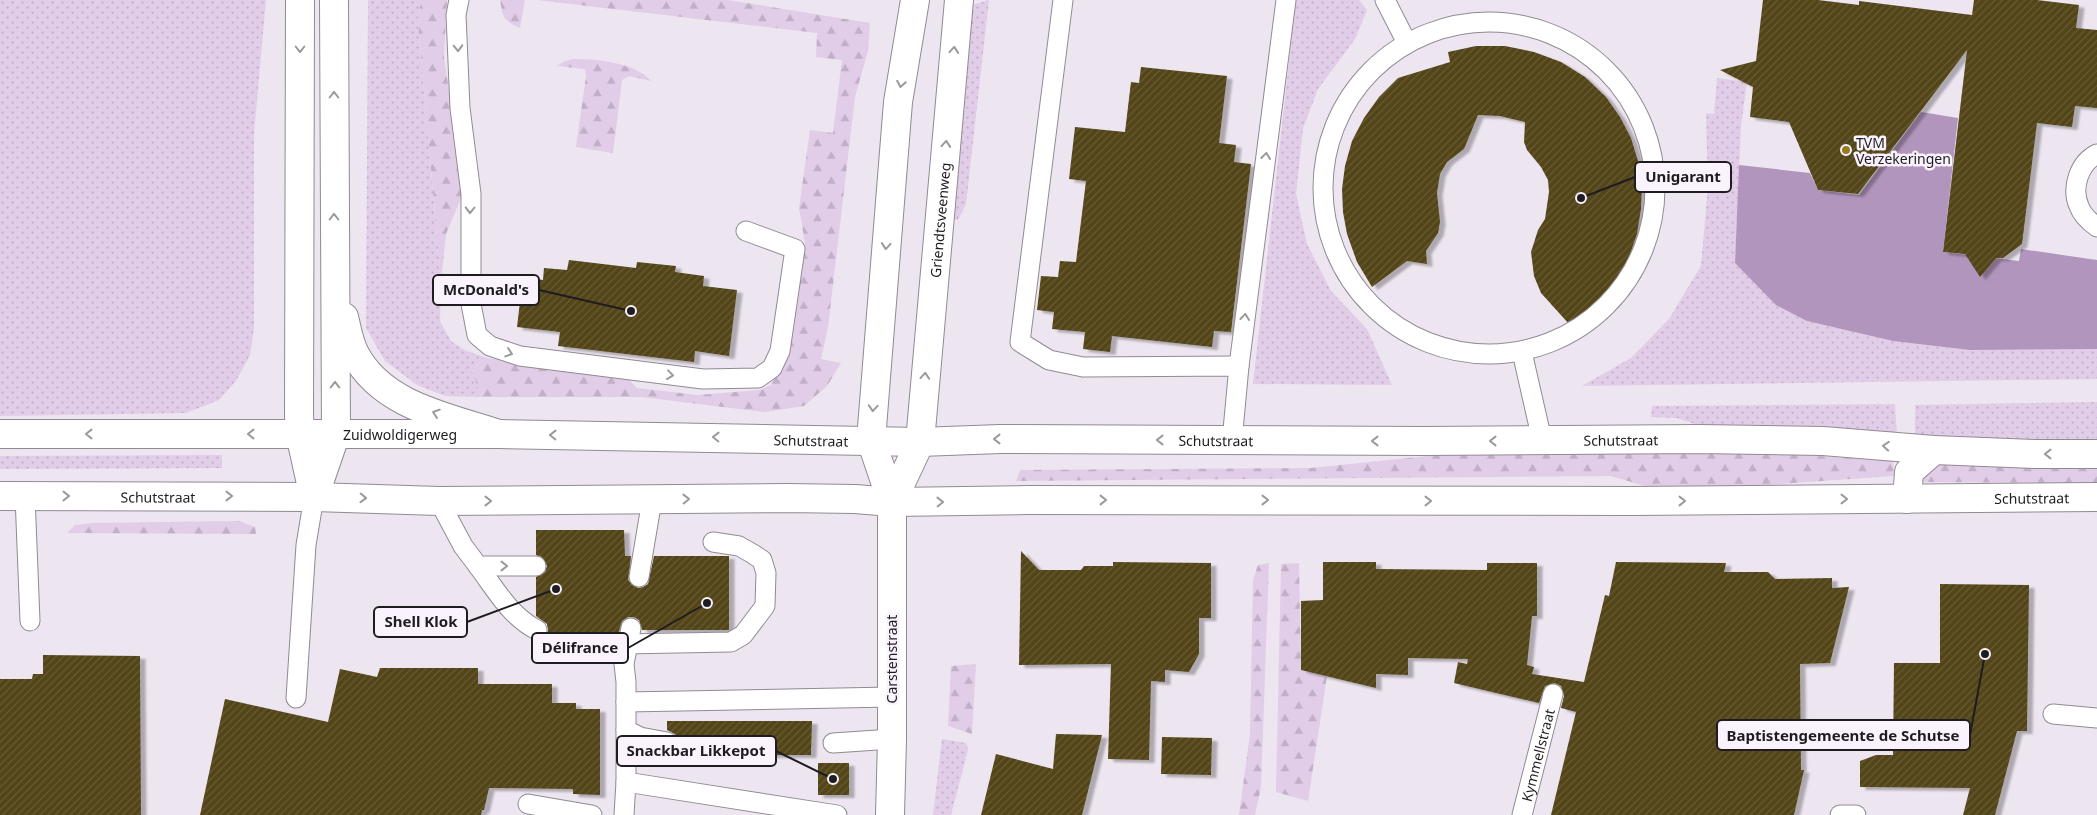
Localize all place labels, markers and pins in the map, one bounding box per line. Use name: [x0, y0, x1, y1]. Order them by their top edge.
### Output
place label: TVM Verzekeringen: [1856, 133, 1951, 168]
marker: TVM Verzekeringen: [1840, 144, 1852, 156]
callout: Unigarant: [1635, 162, 1731, 192]
callout: McDonald's: [433, 275, 539, 305]
callout: Shell Klok: [374, 607, 467, 637]
callout: Délifrance: [532, 633, 628, 663]
callout: Baptistengemeente de Schutse: [1717, 720, 1970, 750]
callout: Snackbar Likkepot: [617, 736, 776, 766]

